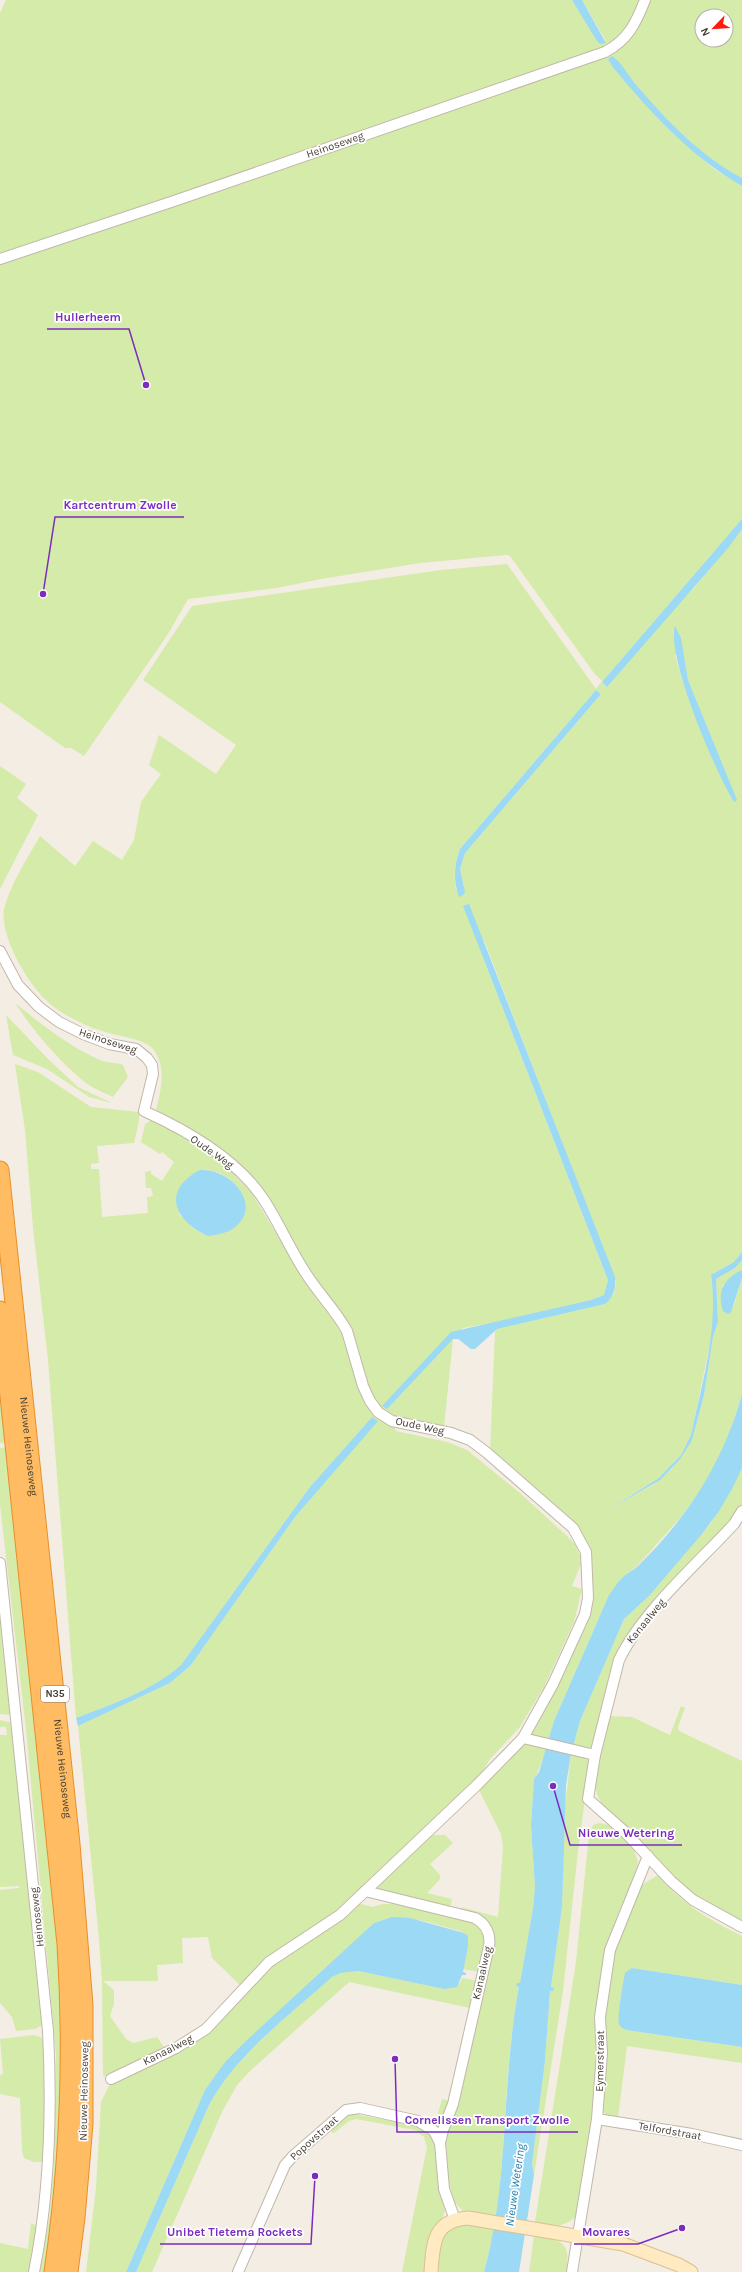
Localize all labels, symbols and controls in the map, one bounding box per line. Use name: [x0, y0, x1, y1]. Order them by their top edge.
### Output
north arrow: [694, 8, 734, 48]
text: N: [698, 26, 713, 38]
street label: Heinoseweg: [304, 129, 366, 161]
callout: Hullerheem: [47, 305, 129, 329]
text: Hullerheem: [55, 310, 121, 324]
callout: Kartcentrum Zwolle: [55, 493, 184, 517]
text: Kartcentrum Zwolle: [64, 498, 177, 512]
street label: Heinoseweg: [77, 1026, 139, 1057]
street label: Oude Weg: [188, 1132, 237, 1172]
street label: Nieuwe Heinoseweg: [17, 1396, 41, 1497]
street label: Oude Weg: [394, 1414, 447, 1438]
street label: Kanaalweg: [624, 1595, 669, 1646]
road number: N35: [41, 1686, 69, 1702]
street label: Nieuwe Heinoseweg: [51, 1718, 75, 1820]
callout: Nieuwe Wetering: [570, 1821, 682, 1845]
text: Nieuwe Wetering: [578, 1826, 674, 1840]
street label: Heinoseweg: [27, 1886, 47, 1948]
street label: Kanaalweg: [470, 1944, 495, 2001]
street label: Eymerstraat: [593, 2030, 607, 2092]
street label: Kanaalweg: [141, 2032, 196, 2068]
street label: Nieuwe Heinoseweg: [77, 2040, 91, 2141]
callout: Cornelissen Transport Zwolle: [397, 2108, 578, 2132]
street label: Popovstraat: [287, 2113, 341, 2163]
text: Cornelissen Transport Zwolle: [405, 2113, 569, 2127]
street label: Telfordstraat: [637, 2119, 703, 2143]
water label: Nieuwe Wetering: [502, 2142, 528, 2227]
callout: Unibet Tietema Rockets: [160, 2220, 311, 2244]
callout: Movares: [574, 2220, 638, 2244]
text: Unibet Tietema Rockets: [167, 2225, 303, 2239]
text: Movares: [582, 2225, 630, 2239]

